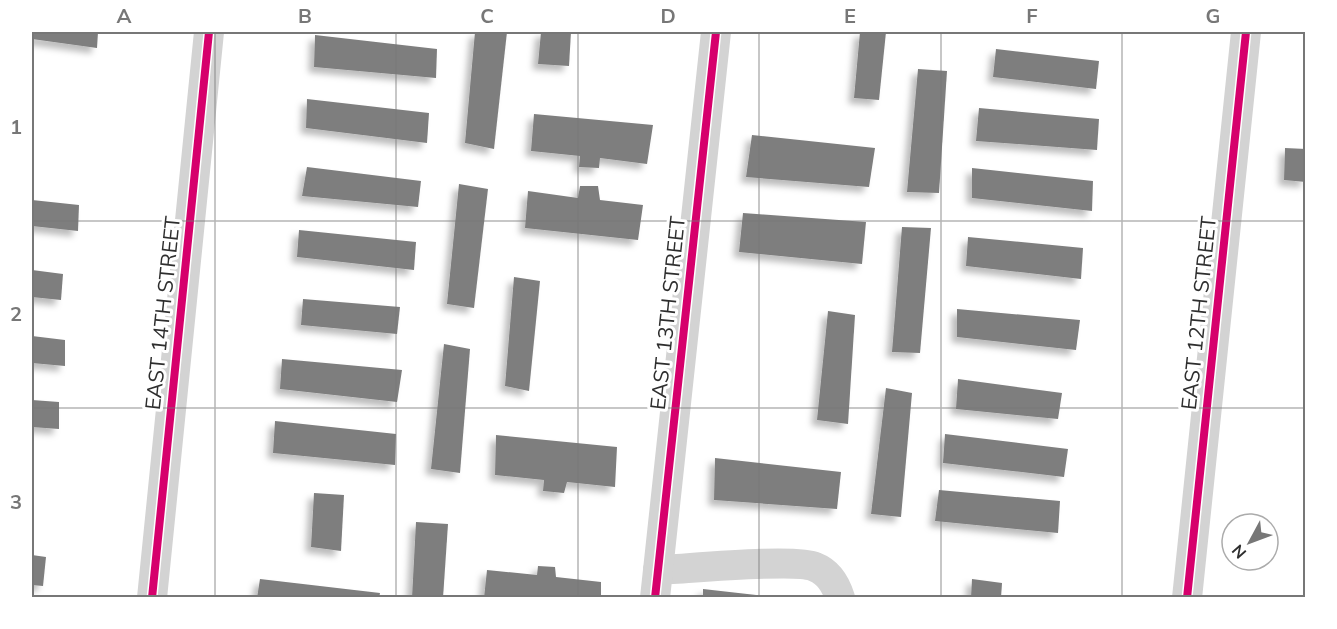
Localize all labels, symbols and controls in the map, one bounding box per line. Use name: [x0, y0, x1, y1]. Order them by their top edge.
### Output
text: A: [117, 3, 132, 28]
text: B: [298, 3, 312, 28]
text: C: [480, 3, 494, 28]
text: D: [660, 3, 676, 28]
text: E: [844, 3, 856, 28]
text: F: [1026, 3, 1038, 28]
text: G: [1206, 3, 1220, 28]
text: 1: [10, 114, 22, 139]
street label: EAST 14TH STREET: [139, 214, 185, 411]
street label: EAST 13TH STREET: [644, 214, 690, 411]
street label: EAST 12TH STREET: [1175, 214, 1221, 411]
text: 2: [10, 301, 22, 326]
text: 3: [10, 489, 22, 514]
north arrow: [1220, 512, 1280, 572]
text: N: [1227, 541, 1250, 563]

